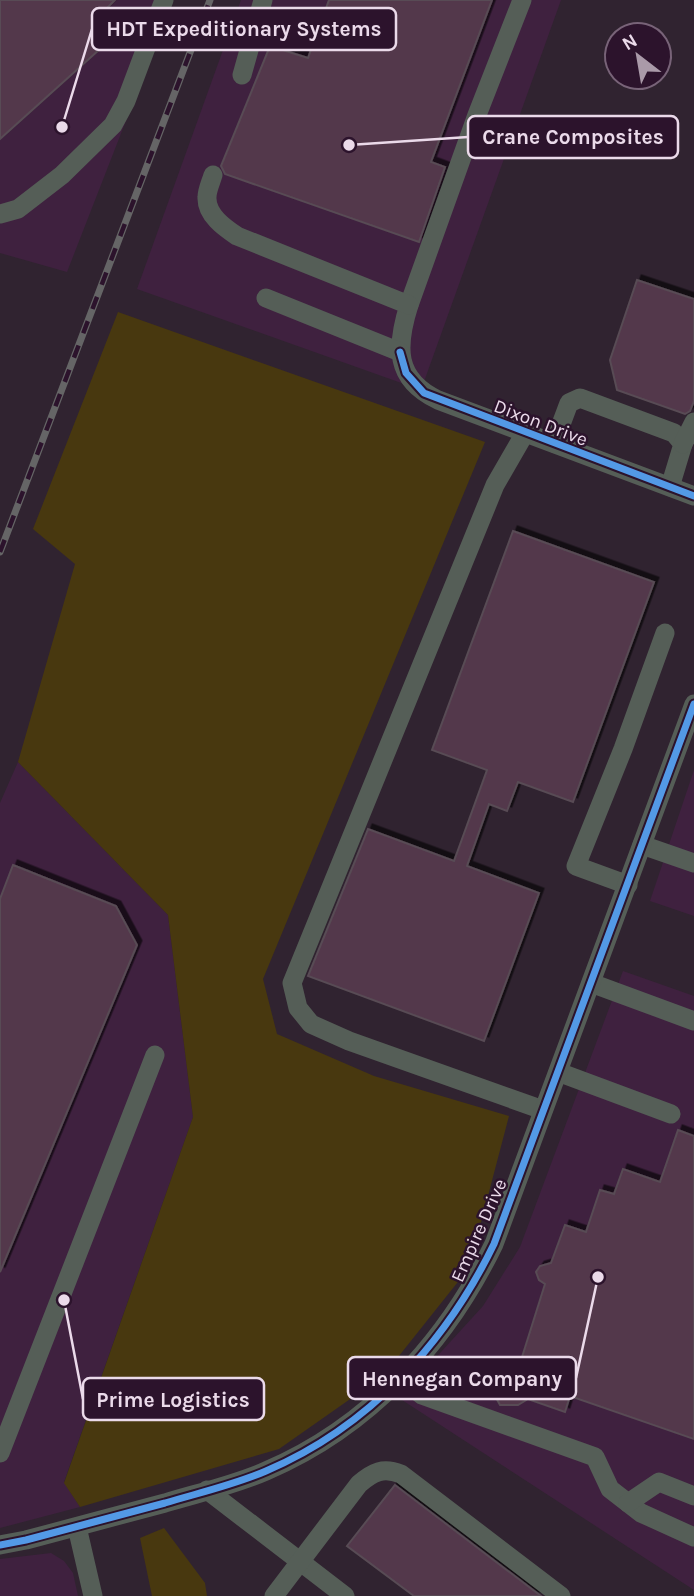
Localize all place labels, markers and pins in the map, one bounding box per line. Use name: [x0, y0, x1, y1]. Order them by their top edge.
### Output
callout: HDT Expeditionary Systems: [92, 8, 396, 50]
callout: Crane Composites: [468, 116, 678, 158]
callout: Hennegan Company: [348, 1357, 576, 1399]
callout: Prime Logistics: [83, 1378, 264, 1420]

